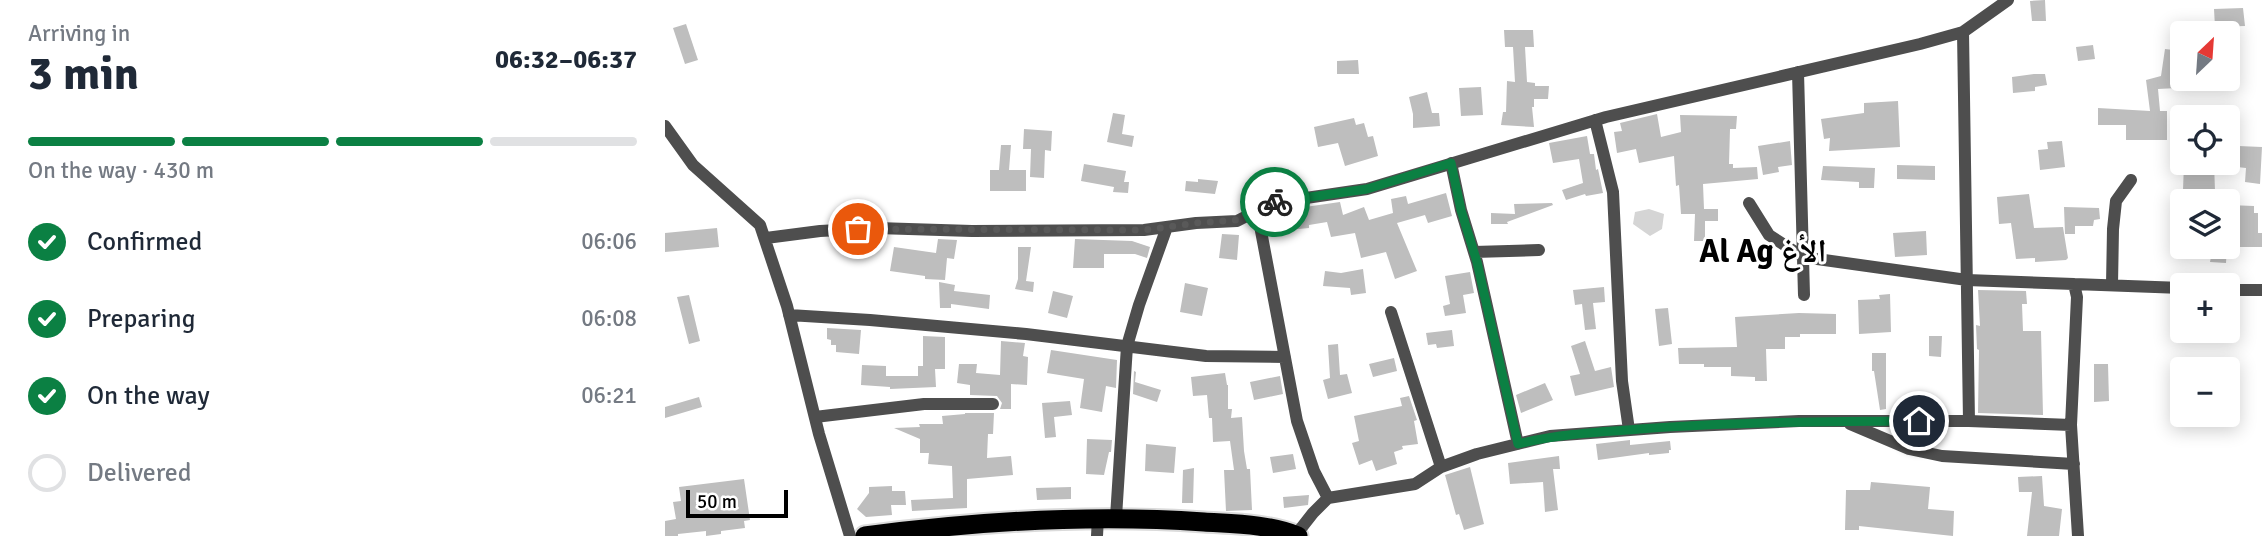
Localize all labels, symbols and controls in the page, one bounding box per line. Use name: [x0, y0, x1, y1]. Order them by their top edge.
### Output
text: Arriving in: [28, 19, 130, 48]
north arrow: [2170, 21, 2240, 91]
map controls: [2170, 21, 2240, 427]
text: 06:32–06:37: [495, 44, 637, 76]
text: 3 min: [28, 46, 139, 102]
button: locate: [2170, 105, 2240, 175]
text: On the way · 430 m: [28, 156, 214, 185]
courier: [1240, 167, 1310, 237]
icon: bike: [1256, 183, 1294, 221]
button: layers: [2170, 189, 2240, 259]
pin: [828, 199, 888, 259]
icon: bag: [839, 210, 877, 248]
icon: check: [28, 223, 66, 261]
text: Confirmed: [87, 226, 202, 258]
text: 06:06: [581, 227, 637, 256]
district label: Al Ag الأغ: [1699, 232, 1827, 272]
button: +: [2170, 273, 2240, 343]
icon: check: [28, 300, 66, 338]
text: Preparing: [87, 303, 195, 335]
text: 06:08: [581, 304, 637, 333]
button: −: [2170, 357, 2240, 427]
icon: check: [28, 377, 66, 415]
text: On the way: [87, 380, 210, 412]
text: 06:21: [581, 381, 637, 410]
pin: [1889, 391, 1949, 451]
icon: home: [1900, 402, 1938, 440]
text: Delivered: [87, 457, 192, 489]
scale bar: [686, 487, 787, 519]
text: 50 m: [697, 490, 737, 514]

